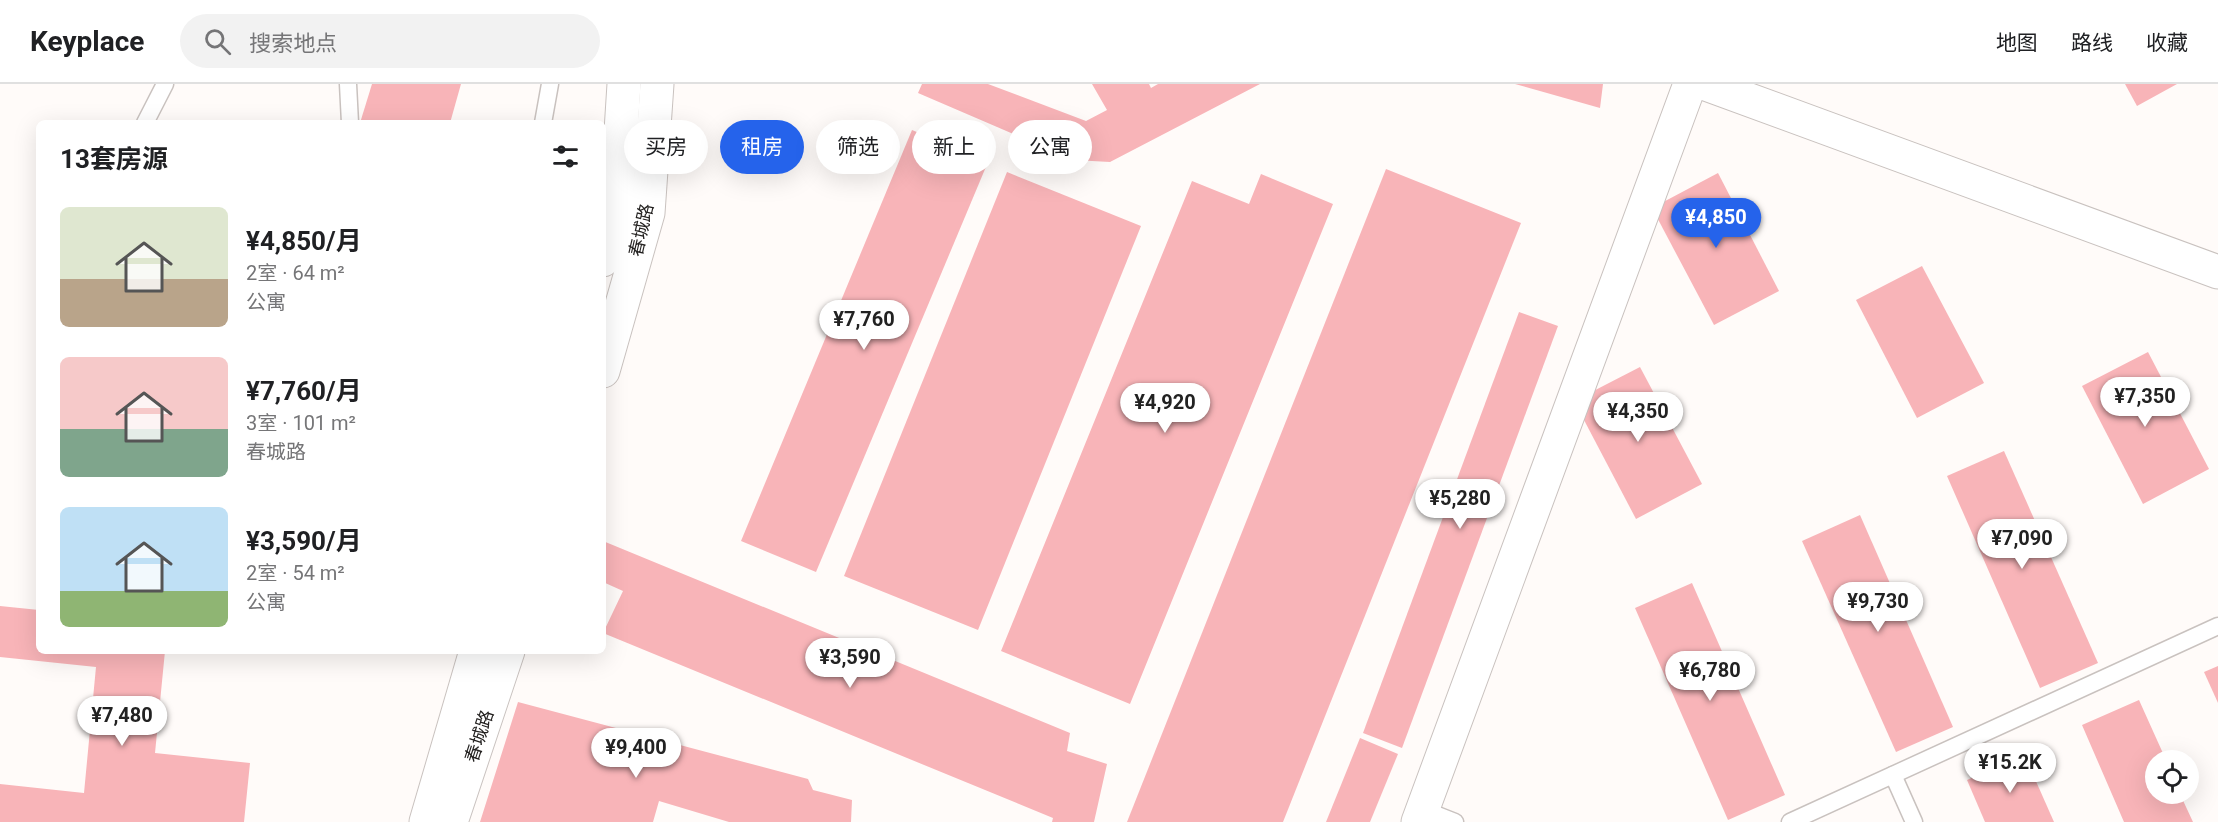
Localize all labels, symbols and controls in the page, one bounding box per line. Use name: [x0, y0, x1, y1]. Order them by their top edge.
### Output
search box: [180, 14, 600, 68]
text: Keyplace: [30, 25, 144, 58]
icon: search: [201, 25, 234, 58]
text: 搜索地点: [249, 31, 337, 56]
text: 地图: [1996, 31, 2038, 55]
text: 路线: [2071, 31, 2113, 55]
text: 收藏: [2146, 31, 2188, 55]
chip: 买房: [624, 120, 708, 174]
chip: 租房: [720, 120, 804, 174]
chip: 筛选: [816, 120, 900, 174]
chip: 新上: [912, 120, 996, 174]
chip: 公寓: [1008, 120, 1092, 174]
icon: filters: [549, 140, 582, 173]
text: 13套房源: [60, 144, 168, 174]
pin: ¥4,850: [1667, 198, 1765, 249]
street label: 春城路: [625, 201, 657, 259]
text: ¥4,850: [1685, 205, 1747, 229]
text: ¥4,850/月: [246, 226, 362, 256]
icon: home: [108, 231, 180, 303]
text: 2室 · 64 m²: [246, 261, 345, 285]
text: 公寓: [246, 290, 286, 314]
pin: ¥7,760: [815, 300, 913, 351]
text: ¥7,760: [833, 307, 895, 331]
text: ¥7,760/月: [246, 376, 362, 406]
pin: ¥7,350: [2096, 377, 2194, 428]
icon: home: [108, 381, 180, 453]
pin: ¥4,920: [1116, 383, 1214, 434]
text: ¥7,350: [2114, 384, 2176, 408]
text: ¥4,920: [1134, 390, 1196, 414]
pin: ¥4,350: [1589, 392, 1687, 443]
text: ¥4,350: [1607, 399, 1669, 423]
text: 3室 · 101 m²: [246, 411, 356, 435]
text: 春城路: [246, 440, 306, 464]
pin: ¥5,280: [1411, 479, 1509, 530]
text: ¥5,280: [1429, 486, 1491, 510]
pin: ¥7,090: [1973, 519, 2071, 570]
text: ¥3,590/月: [246, 526, 362, 556]
text: ¥7,090: [1991, 526, 2053, 550]
icon: home: [108, 531, 180, 603]
text: 2室 · 54 m²: [246, 561, 345, 585]
pin: ¥9,730: [1829, 582, 1927, 633]
text: ¥9,730: [1847, 589, 1909, 613]
text: 公寓: [246, 590, 286, 614]
pin: ¥3,590: [801, 638, 899, 689]
text: ¥3,590: [819, 645, 881, 669]
pin: ¥6,780: [1661, 651, 1759, 702]
text: ¥6,780: [1679, 658, 1741, 682]
pin: ¥7,480: [73, 696, 171, 747]
text: ¥7,480: [91, 703, 153, 727]
street label: 春城路: [461, 707, 497, 765]
pin: ¥9,400: [587, 728, 685, 779]
text: ¥9,400: [605, 735, 667, 759]
pin: ¥15.2K: [1961, 743, 2059, 794]
text: ¥15.2K: [1978, 750, 2042, 774]
map controls: [2145, 750, 2199, 804]
button: locate: [2145, 750, 2199, 804]

